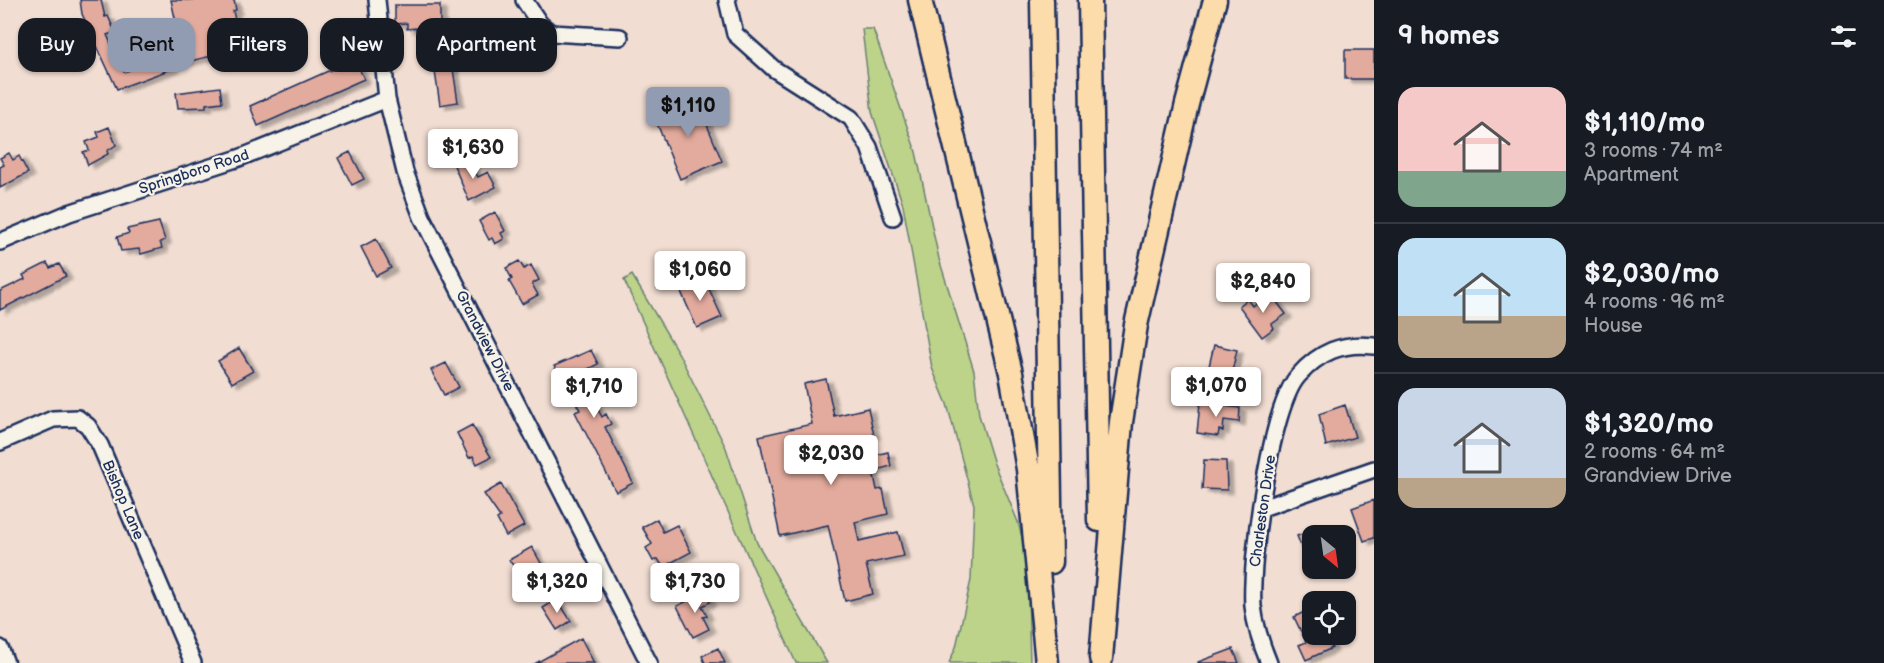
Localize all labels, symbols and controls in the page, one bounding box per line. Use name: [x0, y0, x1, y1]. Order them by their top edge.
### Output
chip: Buy: [18, 18, 96, 72]
chip: Rent: [108, 18, 195, 72]
chip: Filters: [207, 18, 308, 72]
chip: New: [320, 18, 404, 72]
chip: Apartment: [416, 18, 557, 72]
icon: filters: [1827, 20, 1860, 53]
text: 9 homes: [1398, 21, 1499, 52]
pin: $1,110: [639, 87, 737, 138]
text: $1,110: [660, 94, 716, 118]
text: $1,110/mo: [1584, 108, 1705, 139]
icon: home: [1446, 111, 1518, 183]
pin: $1,630: [424, 129, 522, 180]
text: $1,630: [442, 136, 504, 160]
text: 3 rooms · 74 m²: [1584, 139, 1723, 163]
street label: Springboro Road: [136, 145, 252, 199]
text: Apartment: [1584, 163, 1679, 187]
pin: $1,060: [651, 251, 749, 302]
text: $1,060: [668, 258, 732, 282]
text: $2,030/mo: [1584, 259, 1719, 290]
icon: home: [1446, 262, 1518, 334]
pin: $2,840: [1214, 263, 1312, 314]
text: $2,840: [1230, 270, 1296, 294]
street label: Grandview Drive: [451, 287, 519, 395]
text: 4 rooms · 96 m²: [1584, 290, 1725, 314]
text: House: [1584, 314, 1643, 338]
pin: $1,070: [1167, 367, 1265, 418]
pin: $1,710: [545, 368, 643, 419]
text: $1,070: [1185, 374, 1247, 398]
text: $1,710: [565, 375, 623, 399]
text: $1,320/mo: [1584, 409, 1714, 440]
icon: home: [1446, 412, 1518, 484]
pin: $2,030: [782, 435, 880, 486]
text: 2 rooms · 64 m²: [1584, 440, 1725, 464]
text: $2,030: [798, 442, 864, 466]
street label: Charleston Drive: [1246, 454, 1280, 568]
street label: Bishop Lane: [98, 457, 148, 543]
text: Grandview Drive: [1584, 464, 1732, 488]
north arrow: [1302, 525, 1356, 579]
map controls: [1302, 525, 1356, 645]
pin: $1,320: [508, 563, 606, 614]
pin: $1,730: [646, 563, 744, 614]
text: $1,320: [526, 570, 588, 594]
text: $1,730: [664, 570, 726, 594]
button: locate: [1302, 591, 1356, 645]

